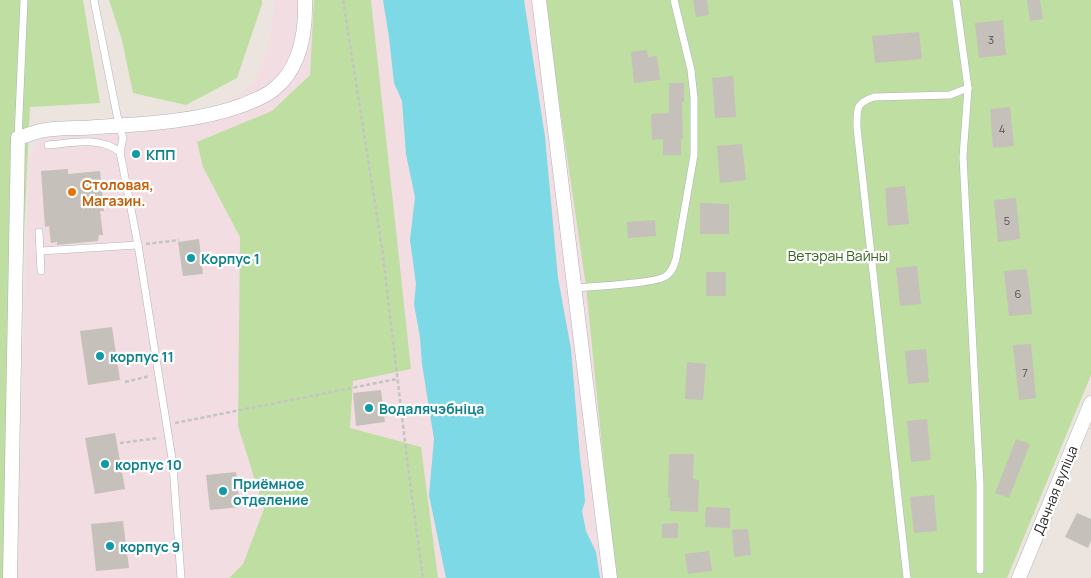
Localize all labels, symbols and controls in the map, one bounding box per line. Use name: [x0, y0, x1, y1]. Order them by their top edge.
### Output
house number: 3: [988, 32, 994, 47]
house number: 4: [999, 121, 1005, 136]
place label: КПП: [146, 145, 175, 164]
marker: КПП: [130, 148, 142, 160]
place label: Столовая, Магазин.: [82, 175, 154, 210]
marker: Столовая, Магазин.: [66, 186, 78, 198]
house number: 5: [1004, 213, 1010, 228]
park label: Ветэран Вайны: [788, 246, 888, 265]
place label: Корпус 1: [201, 249, 260, 268]
marker: Корпус 1: [185, 252, 197, 264]
house number: 6: [1015, 286, 1022, 301]
place label: корпус 11: [110, 347, 174, 366]
marker: корпус 11: [94, 350, 106, 362]
house number: 7: [1022, 365, 1028, 380]
place label: Водалячэбніца: [379, 399, 484, 418]
marker: Водалячэбніца: [363, 402, 375, 414]
street label: Дачная вуліца: [1028, 443, 1082, 537]
place label: корпус 10: [115, 455, 182, 474]
marker: корпус 10: [99, 458, 111, 470]
place label: Приёмное отделение: [233, 474, 309, 509]
marker: Приёмное отделение: [217, 485, 229, 497]
place label: корпус 9: [120, 537, 180, 556]
marker: корпус 9: [104, 540, 116, 552]

